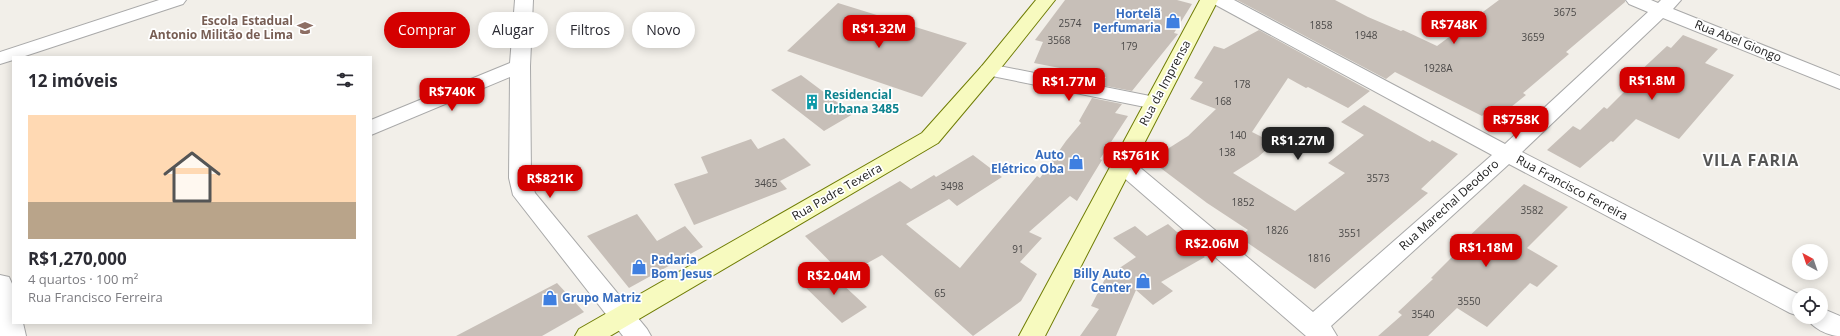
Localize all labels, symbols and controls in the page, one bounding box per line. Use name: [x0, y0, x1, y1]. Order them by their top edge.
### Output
place label: Hortelã Perfumaria: [1093, 5, 1161, 36]
house number: 3675: [1554, 5, 1577, 19]
pin: R$748K: [1421, 11, 1487, 45]
place label: Escola Estadual Antonio Militão de Lima: [150, 12, 293, 43]
chip: Comprar: [384, 12, 470, 48]
chip: Alugar: [478, 12, 548, 48]
chip: Filtros: [556, 12, 624, 48]
chip: Novo: [632, 12, 695, 48]
shop icon: Hortelã Perfumaria: [1164, 12, 1182, 30]
pin: R$1.32M: [842, 15, 916, 49]
text: R$748K: [1431, 15, 1477, 33]
street label: Rua Abel Giongo: [1692, 15, 1784, 66]
house number: 2574: [1059, 16, 1082, 30]
house number: 1858: [1310, 18, 1333, 32]
school or university icon: Escola Estadual Antonio Militão de Lima: [296, 19, 314, 37]
text: R$1.32M: [852, 19, 906, 37]
house number: 1948: [1355, 28, 1378, 42]
house number: 3659: [1522, 30, 1545, 44]
house number: 3568: [1048, 33, 1071, 47]
street label: Rua da Imprensa: [1135, 37, 1194, 129]
house number: 179: [1120, 39, 1138, 53]
house number: 1928A: [1423, 61, 1453, 75]
pin: R$1.8M: [1619, 67, 1685, 101]
pin: R$1.77M: [1032, 68, 1106, 102]
text: 12 imóveis: [28, 69, 118, 92]
icon: filters: [334, 69, 356, 91]
text: R$1.8M: [1629, 71, 1675, 89]
text: R$1.77M: [1042, 72, 1096, 90]
house number: 178: [1233, 77, 1251, 91]
pin: R$740K: [419, 78, 485, 112]
text: R$740K: [429, 82, 475, 100]
place label: Residencial Urbana 3485: [824, 86, 899, 117]
building icon: Residencial Urbana 3485: [803, 93, 821, 111]
house number: 168: [1214, 94, 1232, 108]
pin: R$758K: [1483, 106, 1549, 140]
text: R$758K: [1493, 110, 1539, 128]
pin: R$1.27M: [1261, 127, 1335, 161]
house number: 140: [1229, 128, 1247, 142]
text: R$1.27M: [1271, 131, 1325, 149]
icon: home: [156, 141, 228, 213]
pin: R$761K: [1103, 142, 1169, 176]
house number: 138: [1218, 145, 1236, 159]
place label: Auto Elétrico Oba: [991, 146, 1064, 177]
text: R$761K: [1113, 146, 1159, 164]
district label: VILA FARIA: [1703, 149, 1799, 171]
street label: Rua Francisco Ferreira: [1513, 151, 1631, 224]
shop icon: Auto Elétrico Oba: [1067, 153, 1085, 171]
street label: Rua Marechal Deodoro: [1395, 155, 1502, 254]
street label: Rua Padre Texeira: [789, 159, 885, 224]
pin: R$821K: [517, 165, 583, 199]
text: R$821K: [527, 169, 573, 187]
house number: 3573: [1367, 171, 1390, 185]
house number: 3465: [755, 176, 778, 190]
house number: 3498: [941, 179, 964, 193]
house number: 1852: [1232, 195, 1255, 209]
house number: 3582: [1521, 203, 1544, 217]
house number: 1826: [1266, 223, 1289, 237]
house number: 3551: [1339, 226, 1361, 240]
pin: R$2.06M: [1175, 230, 1249, 264]
text: R$2.06M: [1185, 234, 1239, 252]
pin: R$1.18M: [1449, 234, 1523, 268]
text: R$1.18M: [1459, 238, 1513, 256]
house number: 91: [1012, 242, 1024, 256]
north arrow: [1792, 244, 1828, 280]
map controls: [1792, 244, 1828, 324]
text: R$1,270,000: [28, 247, 127, 270]
place label: Padaria Bom Jesus: [651, 251, 712, 282]
house number: 1816: [1308, 251, 1331, 265]
shop icon: Padaria Bom Jesus: [630, 258, 648, 276]
pin: R$2.04M: [797, 262, 871, 296]
place label: Billy Auto Center: [1073, 265, 1132, 296]
text: R$2.04M: [807, 266, 861, 284]
text: 4 quartos · 100 m²: [28, 270, 138, 288]
shop icon: Billy Auto Center: [1134, 272, 1152, 290]
house number: 65: [934, 286, 946, 300]
text: Rua Francisco Ferreira: [28, 288, 163, 306]
button: locate: [1792, 288, 1828, 324]
shop icon: Grupo Matriz: [541, 289, 559, 307]
place label: Grupo Matriz: [562, 289, 641, 306]
house number: 3550: [1458, 294, 1481, 308]
house number: 3540: [1412, 307, 1435, 321]

